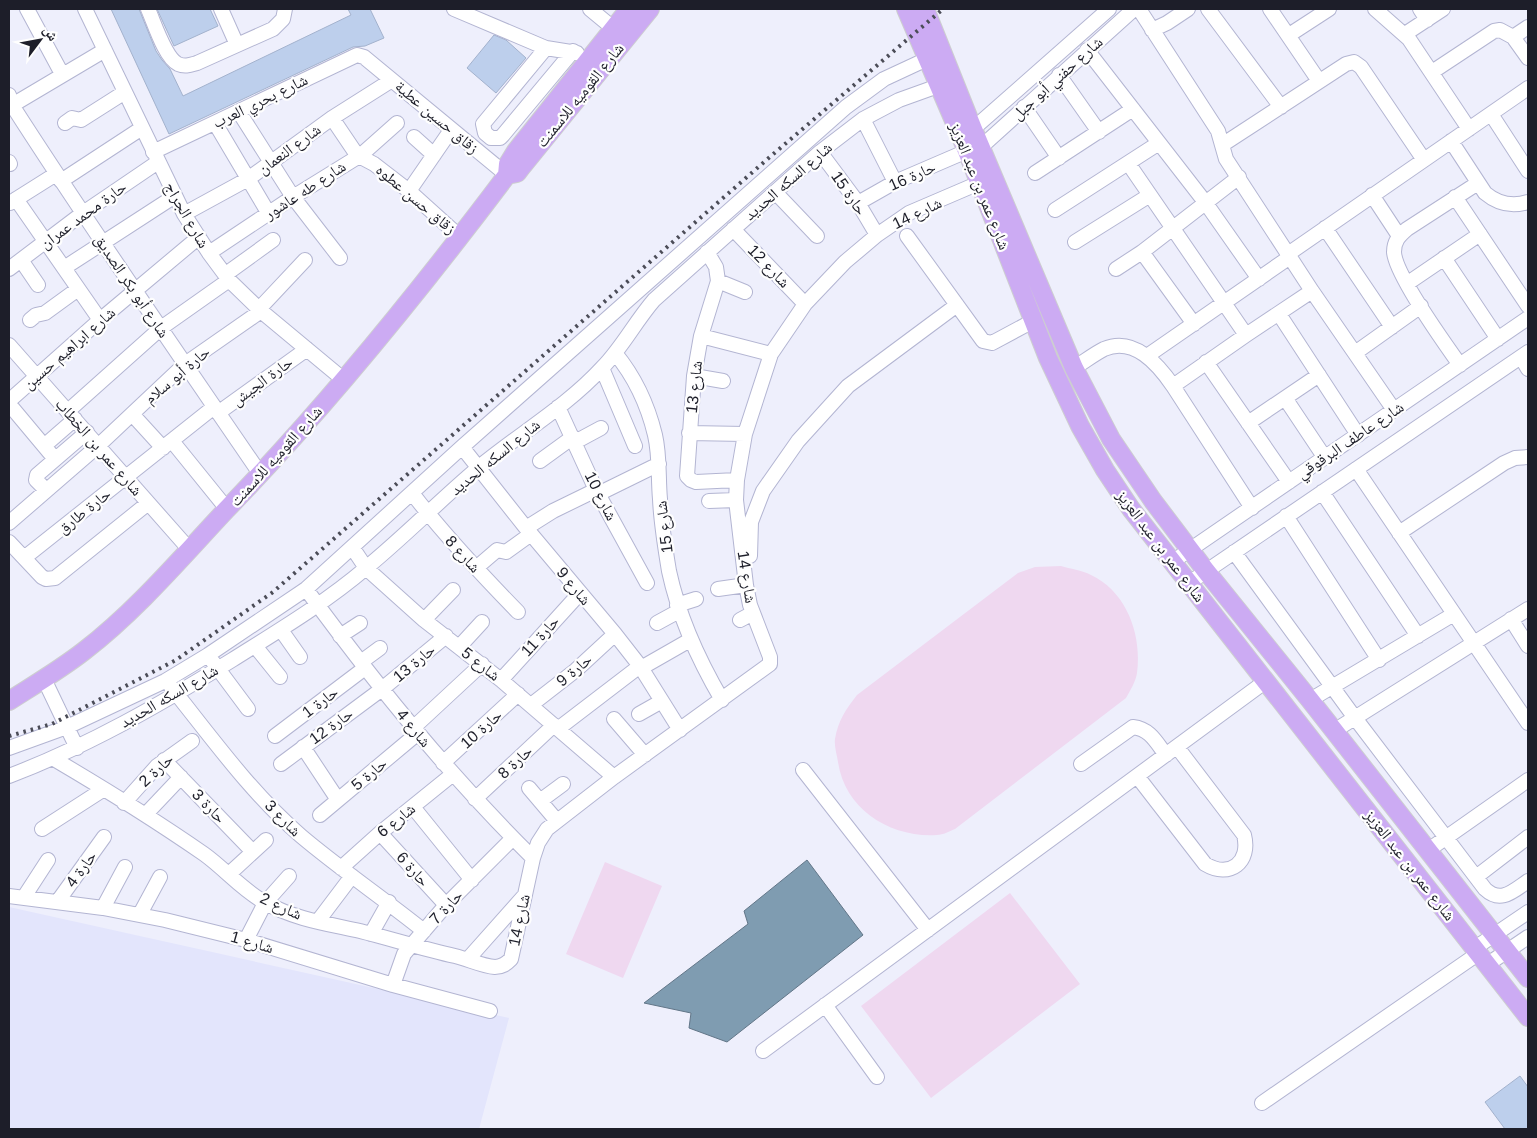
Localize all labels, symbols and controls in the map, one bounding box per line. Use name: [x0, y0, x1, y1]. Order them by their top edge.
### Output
north arrow: [15, 15, 65, 65]
text: ش: [39, 23, 62, 44]
street label: شارع حفني أبو جبل: [1008, 32, 1108, 126]
street label: شارع القوميه للاسمنت: [533, 40, 629, 152]
street label: شارع بحري العرب: [210, 71, 312, 135]
street label: زقاق حسين عطية: [391, 77, 482, 158]
street label: شارع عمر بن عبد العزيز: [944, 119, 1013, 253]
street label: شارع النعمان: [254, 121, 325, 179]
street label: شارع السكه الحديد: [741, 138, 836, 225]
street label: شارع طه عاشور: [260, 157, 350, 225]
street label: حارة 16: [886, 158, 938, 195]
street label: زقاق حسن عطوه: [372, 161, 459, 239]
street label: حارة 15: [827, 168, 870, 219]
street label: حارة محمد عمران: [37, 178, 131, 254]
street label: شارع الجراج: [160, 179, 213, 252]
street label: شارع 14: [890, 194, 945, 234]
street label: شارع أبو بكر الصديق: [90, 231, 173, 342]
street label: شارع 12: [743, 241, 793, 292]
street label: شارع ابراهيم حسين: [20, 304, 120, 394]
street label: حارة أبو سلام: [141, 342, 214, 409]
street label: حارة الجيش: [228, 353, 297, 410]
street label: شارع 13: [683, 360, 707, 414]
street label: شارع عمر بن الخطاب: [51, 395, 146, 500]
street label: شارع عاطف البرقوقي: [1293, 398, 1409, 485]
street label: شارع القوميه للاسمنت: [227, 403, 327, 511]
street label: شارع السكه الحديد: [447, 416, 544, 500]
street label: شارع 10: [580, 469, 621, 524]
street label: حارة طارق: [54, 485, 115, 539]
street label: شارع عمر بن عبد العزيز: [1111, 486, 1209, 607]
street label: شارع 15: [652, 500, 678, 554]
street label: شارع 8: [441, 532, 484, 577]
street label: شارع 14: [733, 550, 760, 605]
street label: شارع 9: [552, 564, 595, 610]
street label: حارة 11: [518, 612, 563, 660]
street label: حارة 13: [390, 641, 439, 686]
street label: شارع 5: [457, 644, 503, 686]
street label: حارة 9: [553, 651, 596, 690]
street label: شارع السكه الحديد: [117, 661, 222, 733]
street label: حارة 1: [299, 683, 342, 722]
street label: حارة 12: [306, 705, 356, 748]
street label: شارع 4: [392, 706, 435, 752]
street label: حارة 10: [457, 706, 506, 753]
street label: حارة 8: [494, 742, 536, 783]
street label: حارة 2: [135, 750, 177, 791]
street label: حارة 5: [348, 755, 391, 794]
street label: حارة 3: [188, 786, 229, 827]
street label: شارع 3: [260, 797, 304, 841]
street label: شارع 6: [374, 800, 420, 842]
street label: شارع عمر بن عبد العزيز: [1359, 806, 1458, 925]
street label: حارة 4: [62, 848, 101, 891]
street label: حارة 6: [392, 848, 433, 890]
street label: حارة 7: [426, 886, 467, 928]
street label: شارع 2: [257, 889, 304, 924]
street label: شارع 14: [505, 892, 535, 948]
street label: شارع 1: [228, 928, 275, 958]

